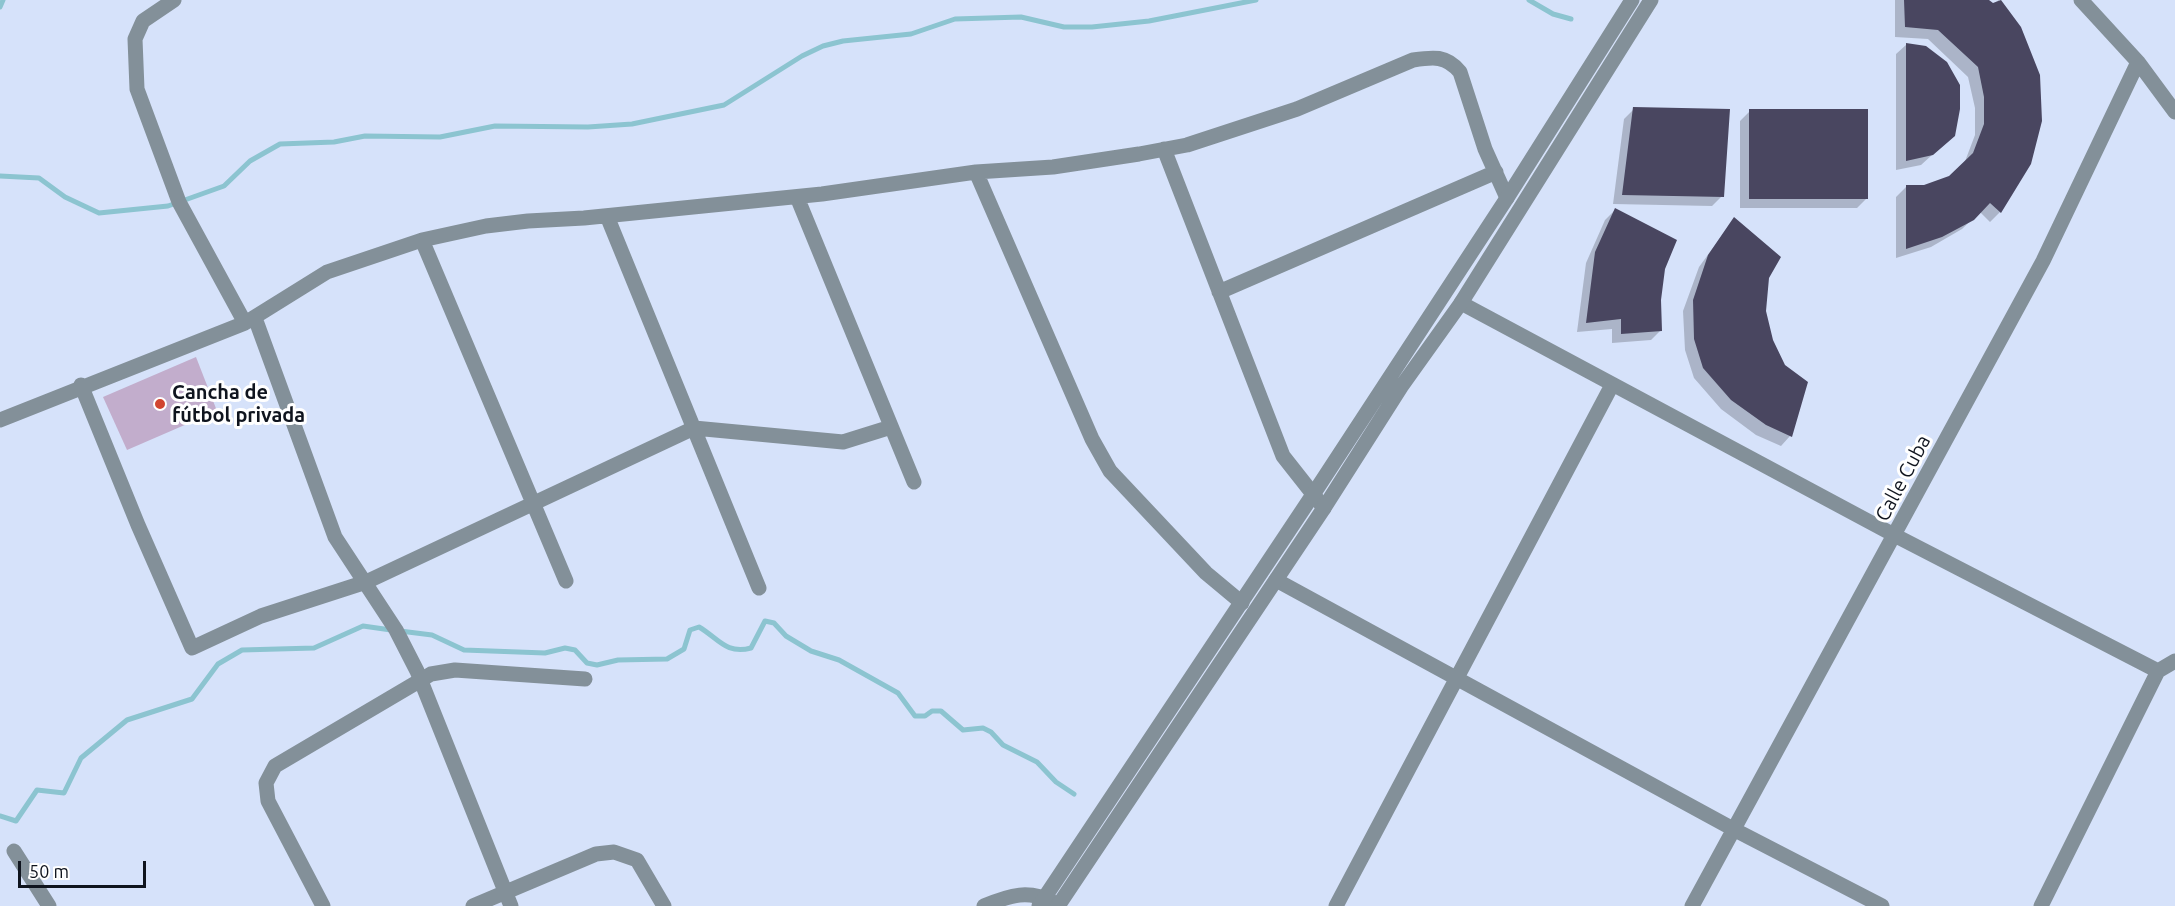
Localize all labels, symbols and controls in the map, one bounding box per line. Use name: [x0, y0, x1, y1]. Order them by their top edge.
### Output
place label: Cancha de fútbol privada: [172, 380, 305, 427]
marker: Cancha de fútbol privada: [153, 397, 167, 411]
street label: Calle Cuba: [1870, 431, 1936, 525]
scale bar: [21, 849, 148, 887]
text: 50 m: [29, 861, 69, 881]

